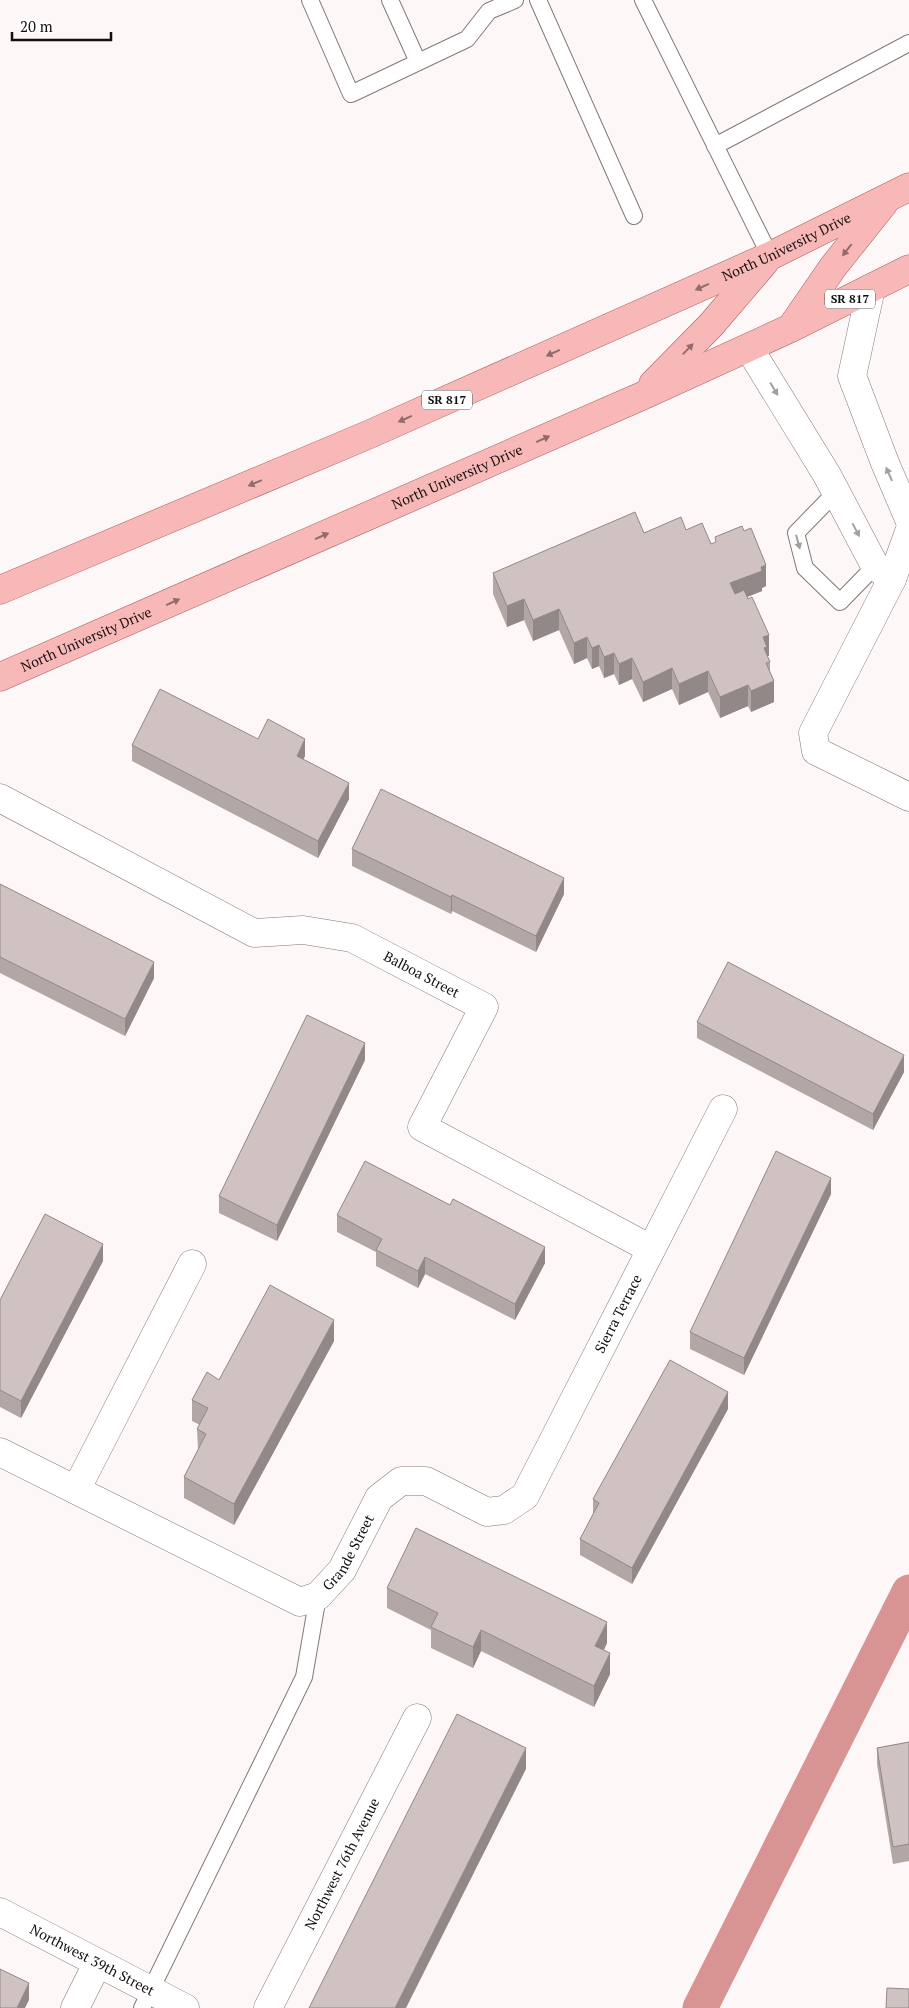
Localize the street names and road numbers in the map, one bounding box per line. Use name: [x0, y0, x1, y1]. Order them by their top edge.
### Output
street label: North University Drive: [719, 207, 854, 285]
road number: SR 817: [825, 290, 875, 308]
road number: SR 817: [422, 390, 472, 410]
street label: North University Drive: [389, 440, 525, 513]
street label: North University Drive: [18, 602, 154, 676]
street label: Balboa Street: [381, 946, 464, 1002]
street label: Sierra Terrace: [590, 1271, 646, 1356]
street label: Grande Street: [318, 1510, 378, 1594]
street label: Northwest 76th Avenue: [300, 1794, 383, 1933]
street label: Northwest 39th Street: [27, 1919, 159, 2000]

